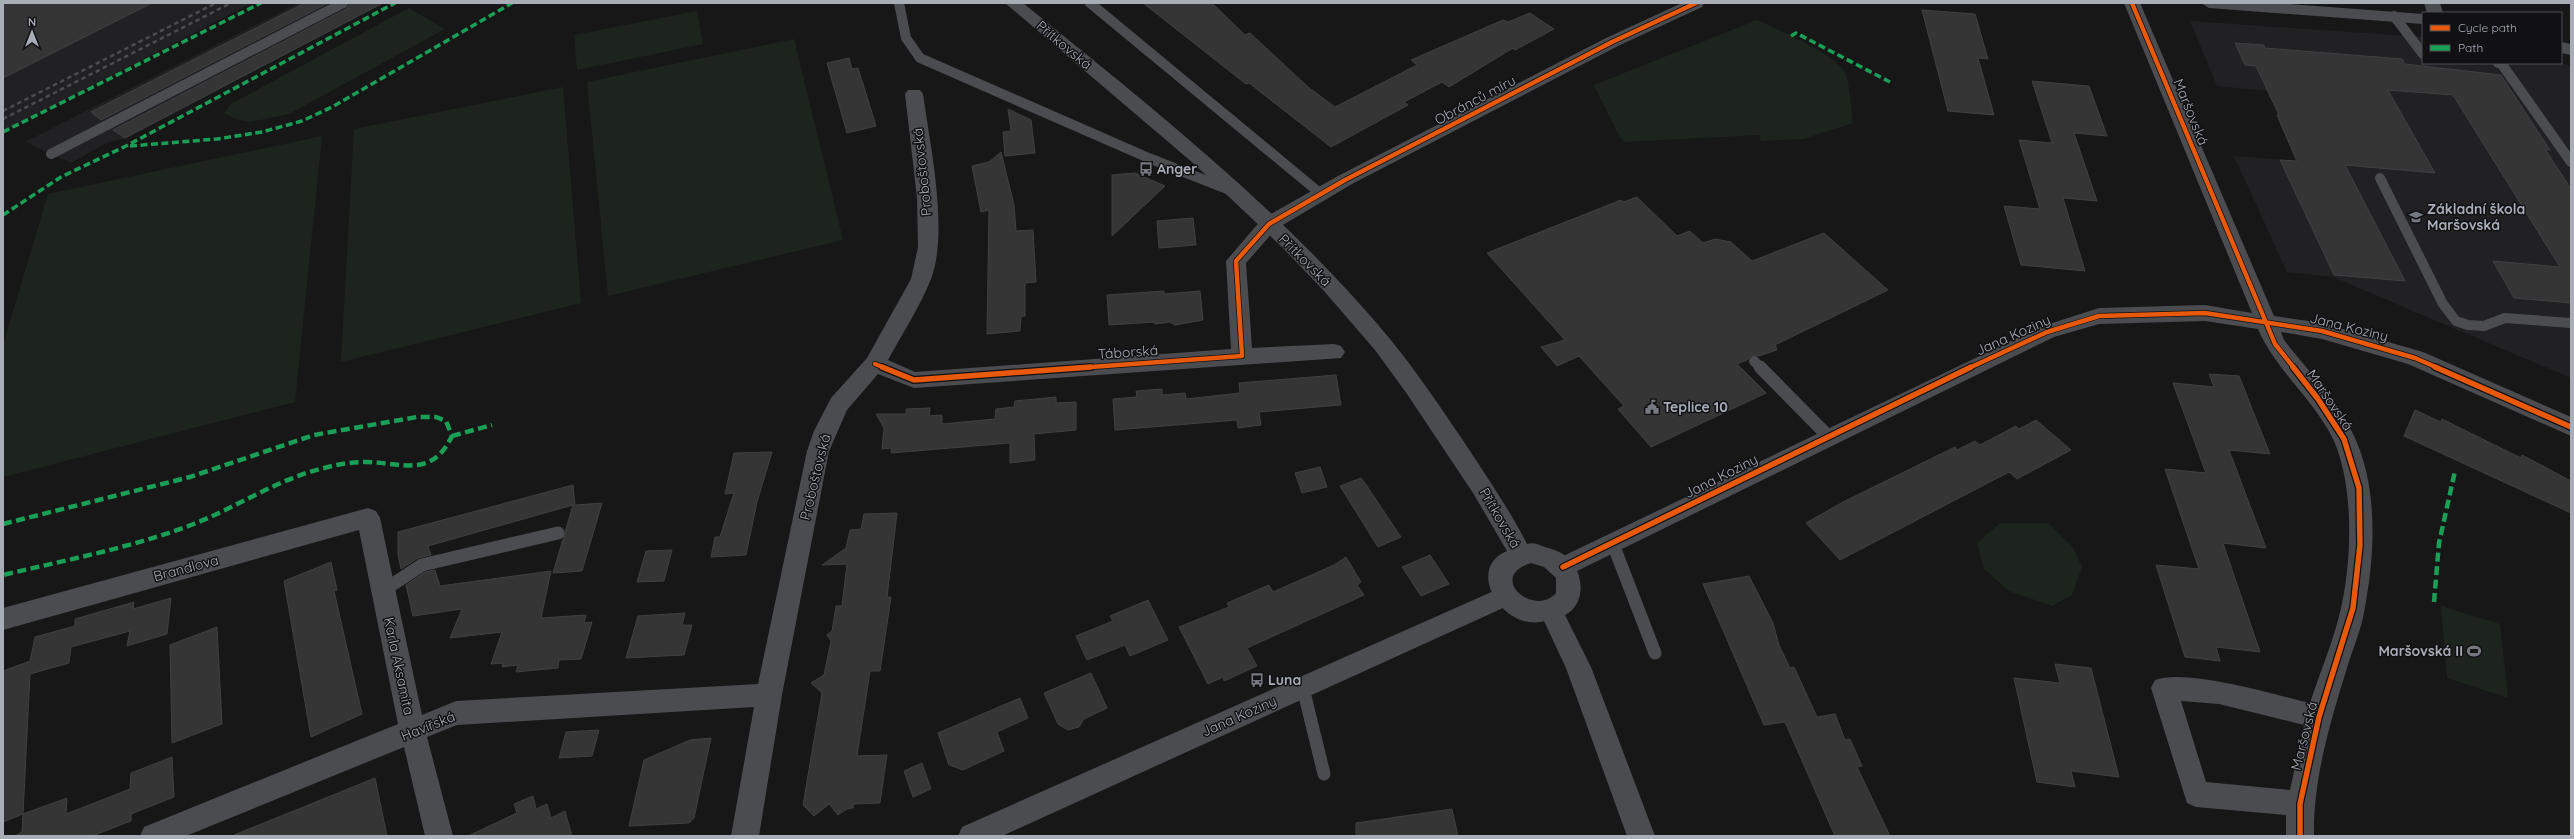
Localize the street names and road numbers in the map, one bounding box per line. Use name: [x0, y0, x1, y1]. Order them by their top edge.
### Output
street label: Přítkovská: [1033, 17, 1095, 73]
street label: Obránců míru: [1431, 71, 1519, 129]
street label: Maršovská: [2170, 76, 2212, 148]
street label: Proboštovská: [908, 127, 936, 217]
street label: Přítkovská: [1275, 230, 1335, 290]
street label: Jana Koziny: [2308, 309, 2390, 345]
street label: Jana Koziny: [1973, 310, 2053, 360]
street label: Táborská: [1097, 341, 1159, 363]
street label: Maršovská: [2303, 366, 2357, 434]
street label: Proboštovská: [796, 432, 834, 522]
street label: Jana Koziny: [1681, 450, 1761, 502]
street label: Přítkovská: [1475, 485, 1525, 551]
street label: Brandlova: [151, 551, 221, 585]
street label: Karla Aksamita: [380, 615, 418, 717]
street label: Jana Koziny: [1199, 691, 1279, 741]
street label: Maršovská: [2287, 700, 2321, 772]
street label: Havířská: [398, 707, 458, 745]

